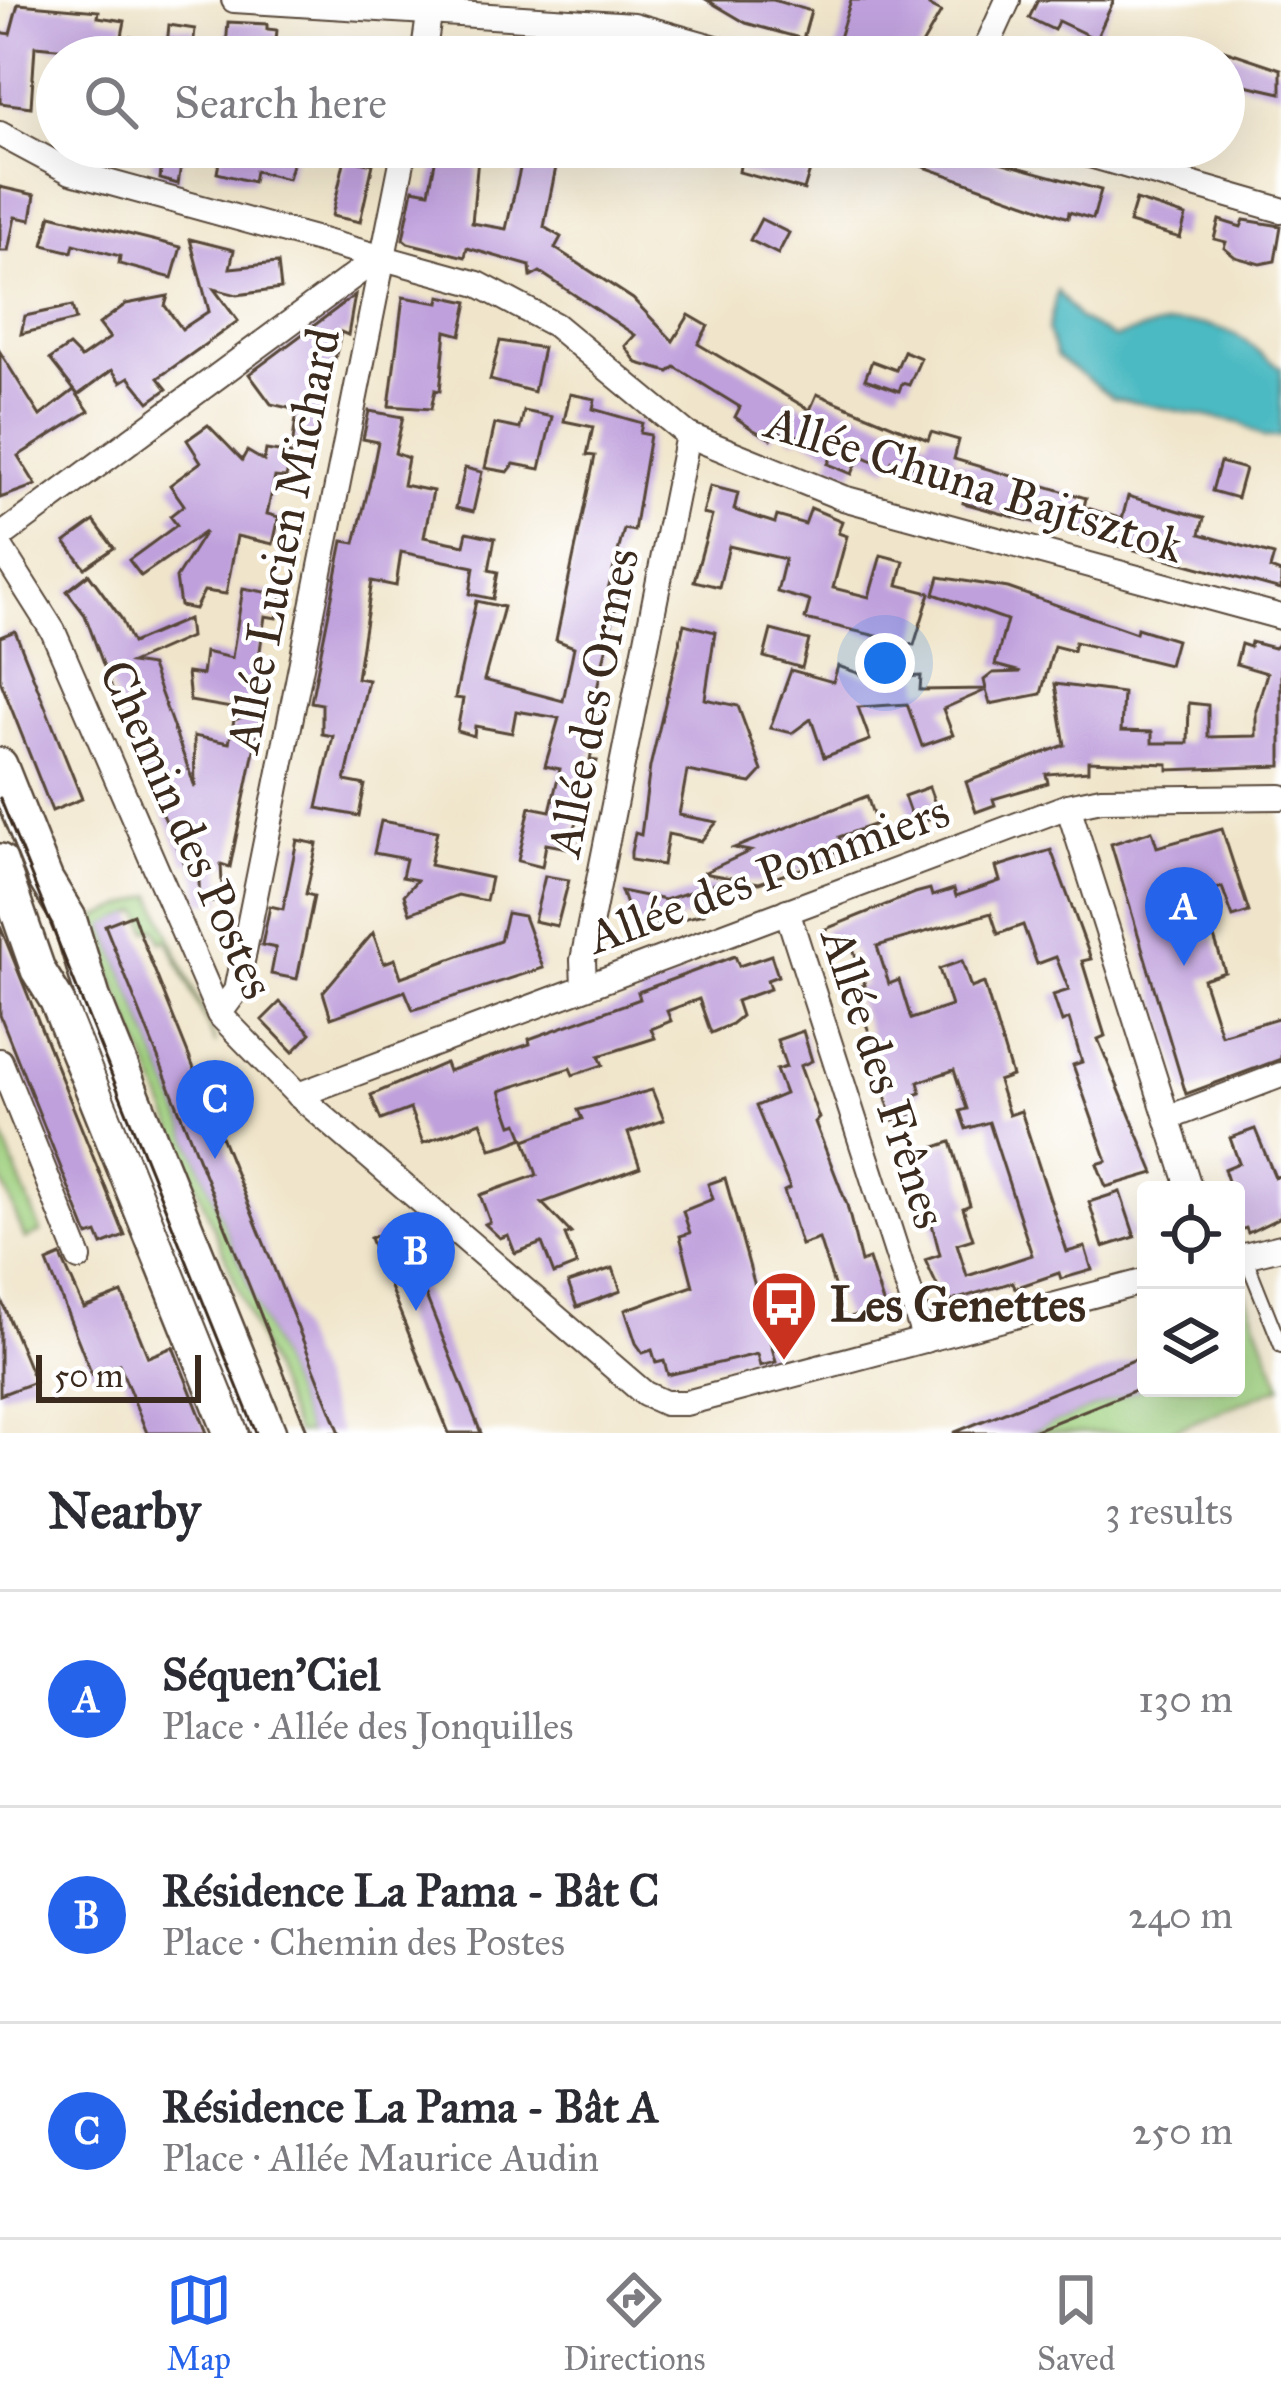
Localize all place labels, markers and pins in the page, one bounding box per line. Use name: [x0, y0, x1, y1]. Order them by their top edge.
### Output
pin: A: [1145, 867, 1223, 966]
pin: C: [176, 1060, 254, 1159]
pin: B: [377, 1212, 455, 1311]
bus stop icon: Les Genettes: [749, 1269, 819, 1363]
place label: Les Genettes: [830, 1275, 1086, 1334]

